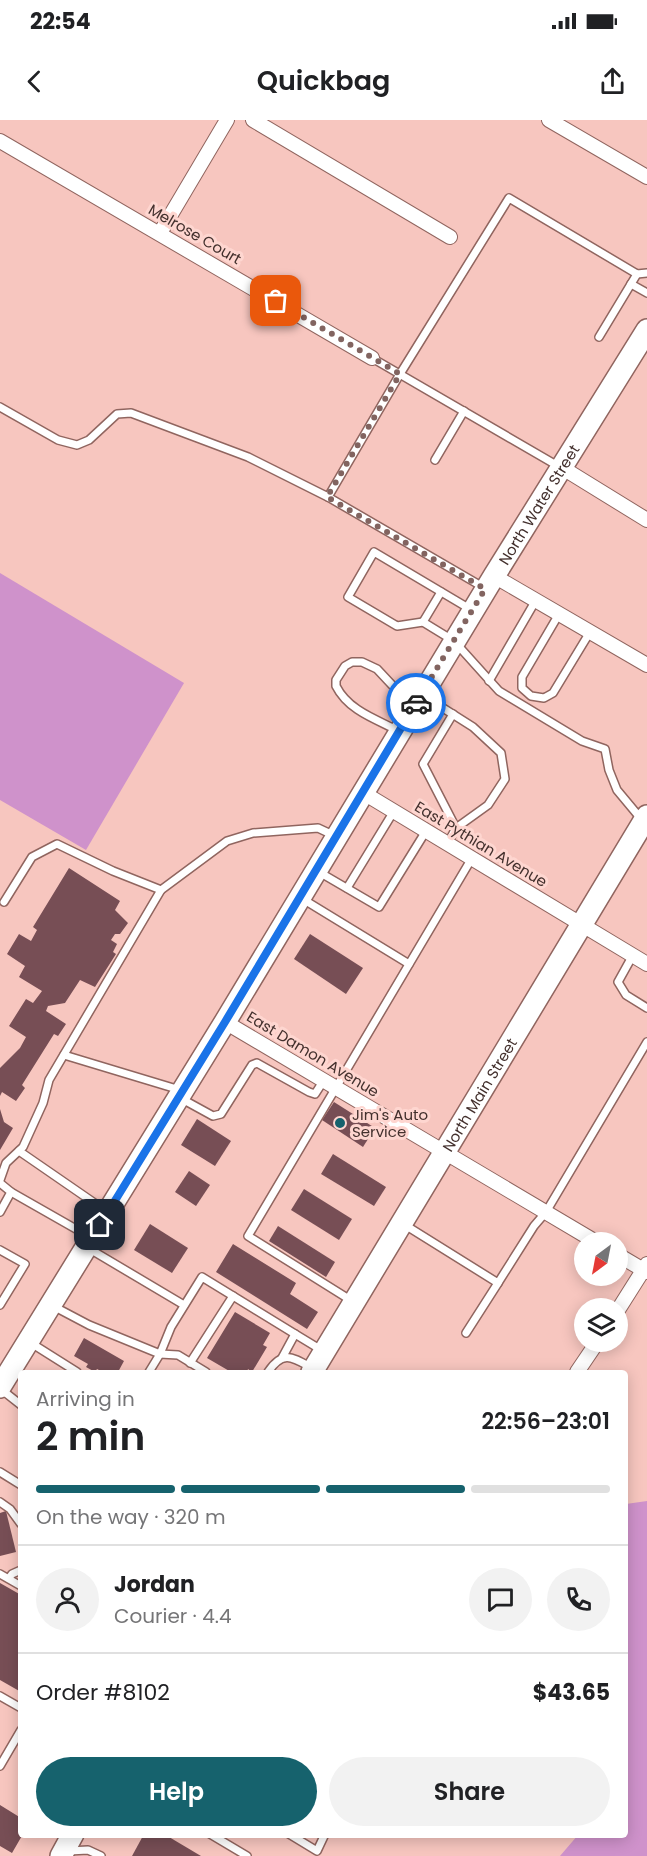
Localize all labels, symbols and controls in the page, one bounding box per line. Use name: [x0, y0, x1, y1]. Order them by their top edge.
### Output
text: 22:54: [30, 6, 91, 37]
text: Quickbag: [257, 62, 390, 99]
icon: back: [18, 65, 51, 98]
icon: share: [596, 65, 629, 98]
street label: Melrose Court: [145, 199, 245, 269]
pin: [250, 275, 301, 326]
icon: bag: [259, 284, 292, 317]
street label: North Water Street: [493, 440, 584, 568]
courier: [386, 673, 446, 733]
icon: car: [400, 687, 433, 720]
street label: East Pythian Avenue: [411, 796, 551, 892]
street label: East Damon Avenue: [243, 1006, 383, 1102]
street label: North Main Street: [437, 1034, 522, 1155]
place label: Jim's Auto Service: [352, 1104, 428, 1142]
marker: Jim's Auto Service: [333, 1116, 347, 1130]
pin: [74, 1199, 125, 1250]
icon: home: [83, 1208, 116, 1241]
north arrow: [574, 1232, 628, 1286]
map controls: [574, 1232, 628, 1352]
button: layers: [574, 1298, 628, 1352]
text: Arriving in: [36, 1385, 135, 1413]
text: 22:56–23:01: [481, 1406, 610, 1437]
text: 2 min: [36, 1409, 145, 1464]
text: On the way · 320 m: [36, 1503, 226, 1531]
button: person: [36, 1568, 99, 1631]
button: chat: [469, 1568, 532, 1631]
button: phone: [547, 1568, 610, 1631]
text: Jordan: [114, 1569, 195, 1600]
text: Courier · 4.4: [114, 1602, 232, 1630]
text: Order #8102: [36, 1677, 170, 1708]
text: $43.65: [533, 1677, 610, 1708]
button: Help: [36, 1757, 317, 1826]
button: Share: [329, 1757, 610, 1826]

